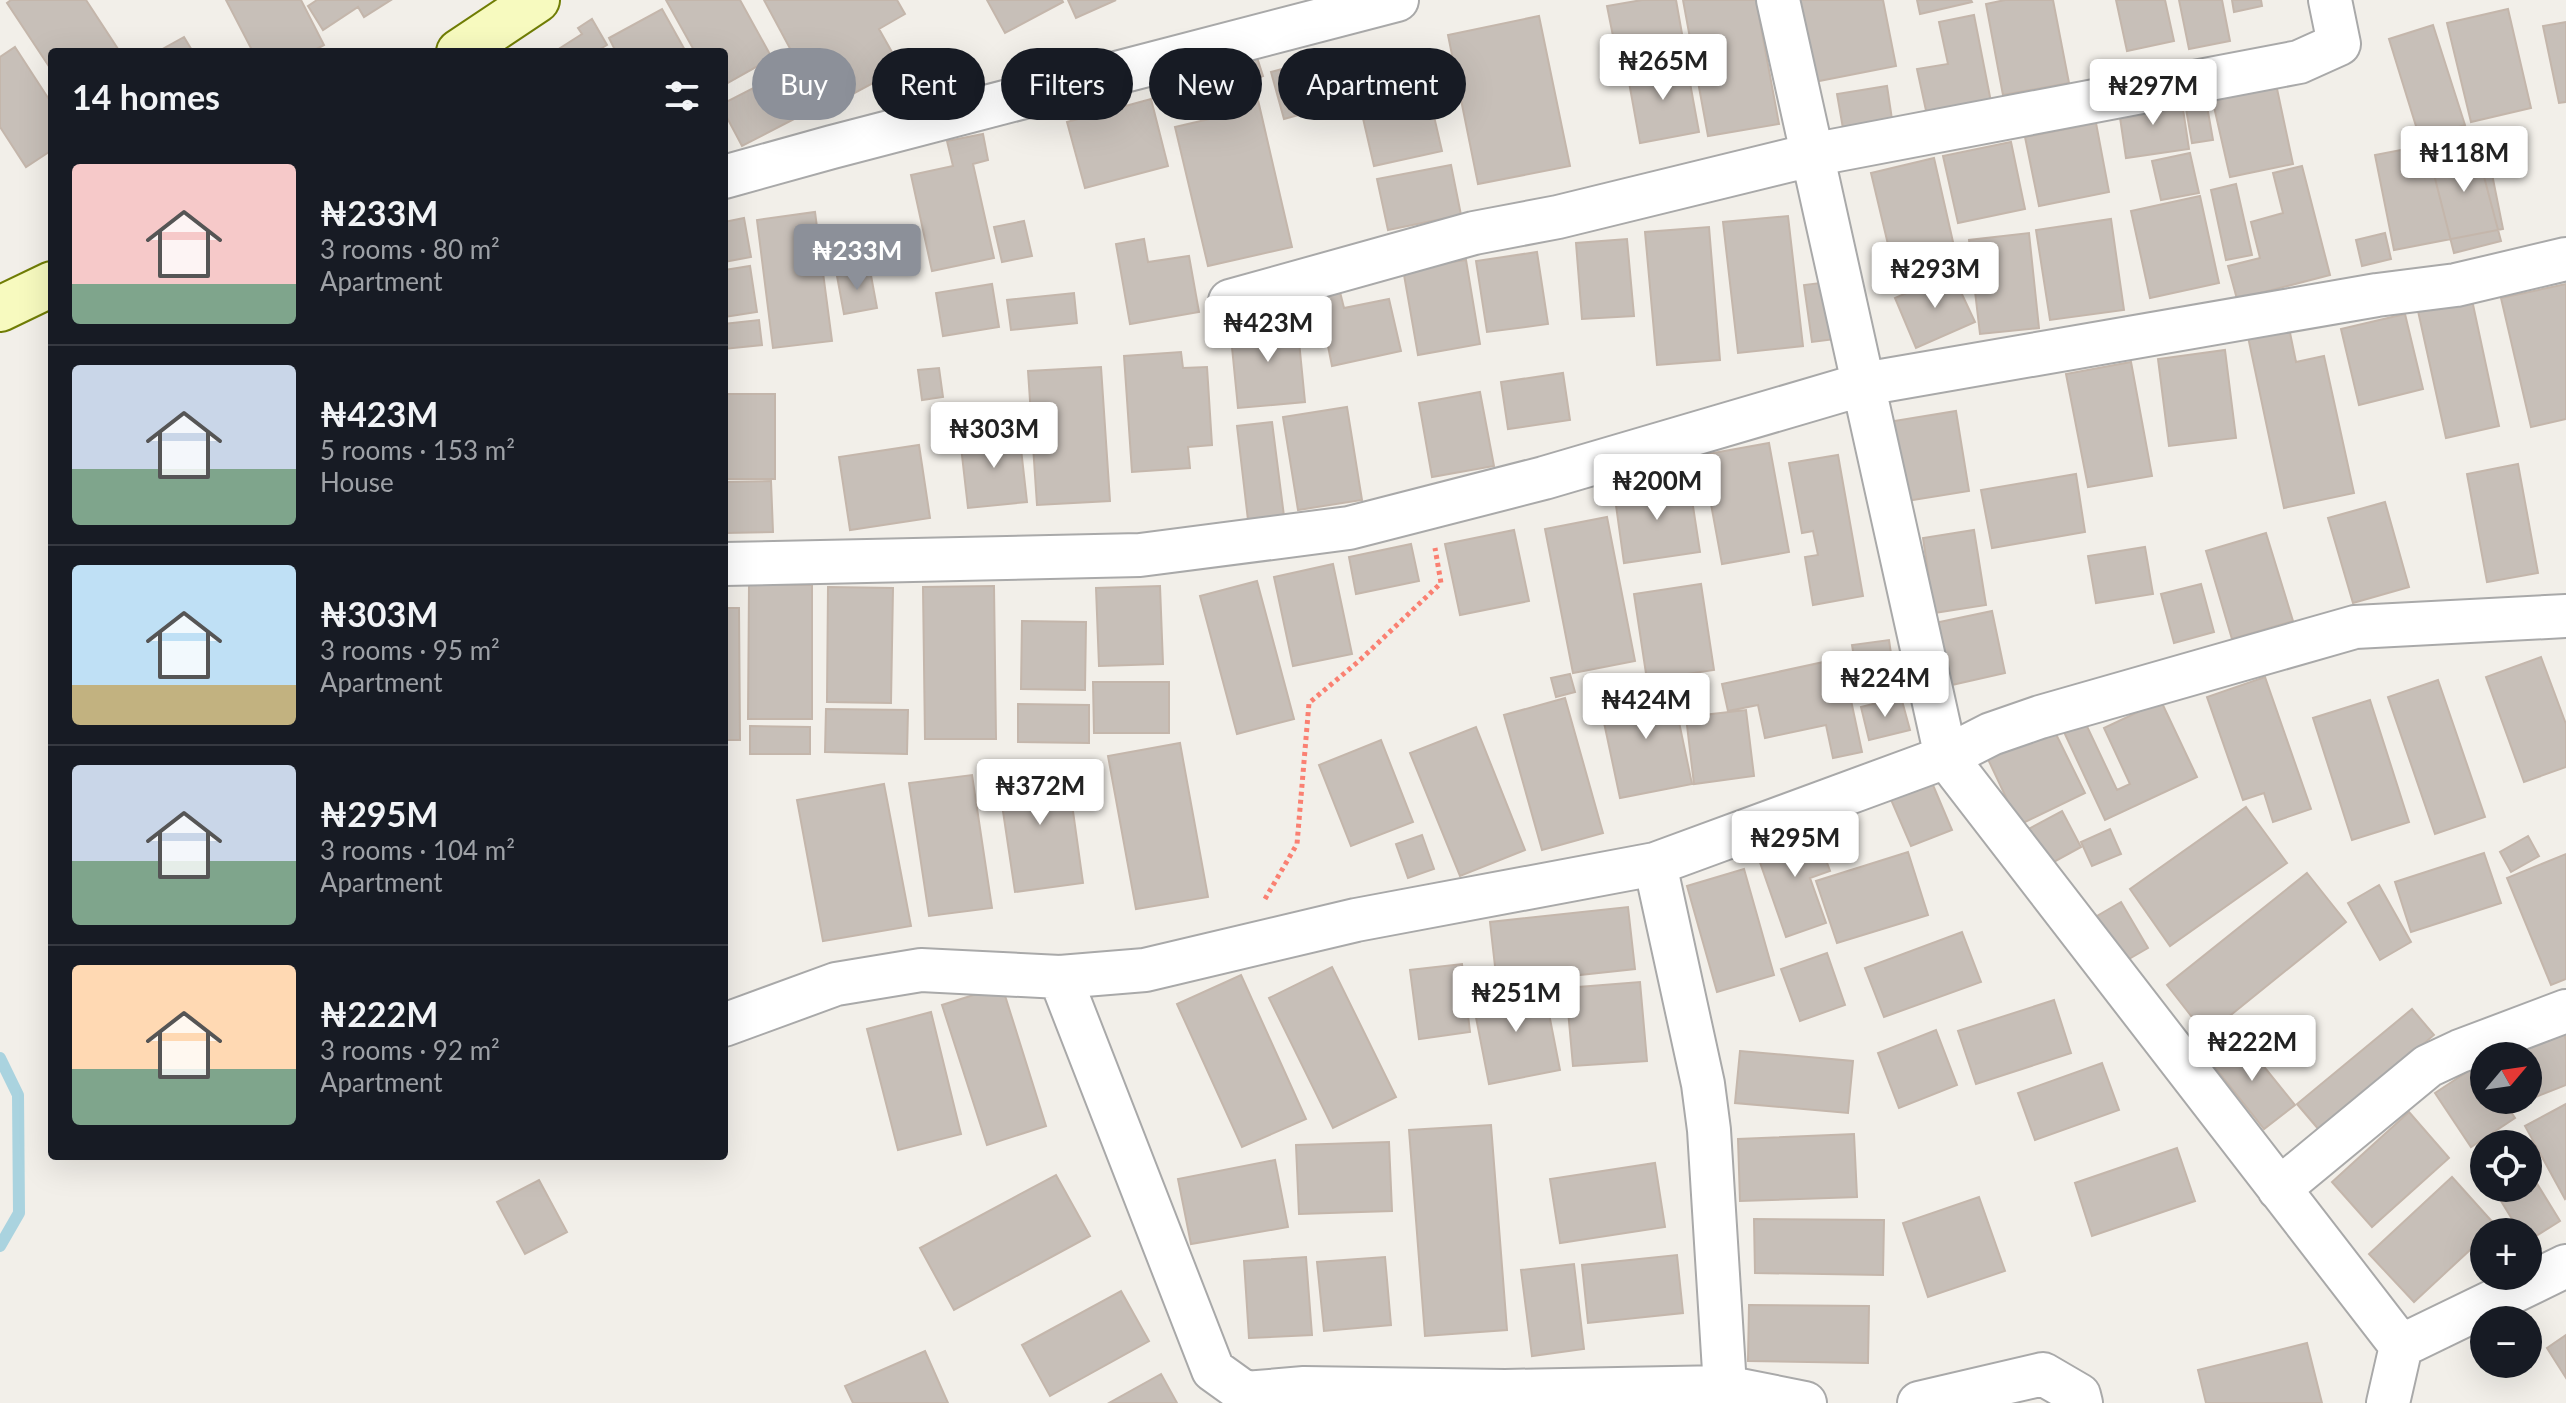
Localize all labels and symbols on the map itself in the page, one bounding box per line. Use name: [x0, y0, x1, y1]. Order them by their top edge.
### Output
pin: ₦265M: [1607, 34, 1719, 102]
pin: ₦297M: [2097, 59, 2209, 127]
pin: ₦118M: [2408, 126, 2520, 194]
pin: ₦233M: [801, 224, 913, 292]
pin: ₦293M: [1879, 242, 1991, 310]
pin: ₦423M: [1212, 296, 1324, 364]
pin: ₦303M: [938, 402, 1050, 470]
pin: ₦200M: [1601, 454, 1713, 522]
pin: ₦224M: [1829, 651, 1941, 719]
pin: ₦424M: [1590, 673, 1702, 741]
pin: ₦372M: [984, 759, 1096, 827]
pin: ₦295M: [1739, 811, 1851, 879]
pin: ₦251M: [1460, 966, 1572, 1034]
pin: ₦222M: [2196, 1015, 2308, 1083]
north arrow: [2470, 1042, 2542, 1114]

